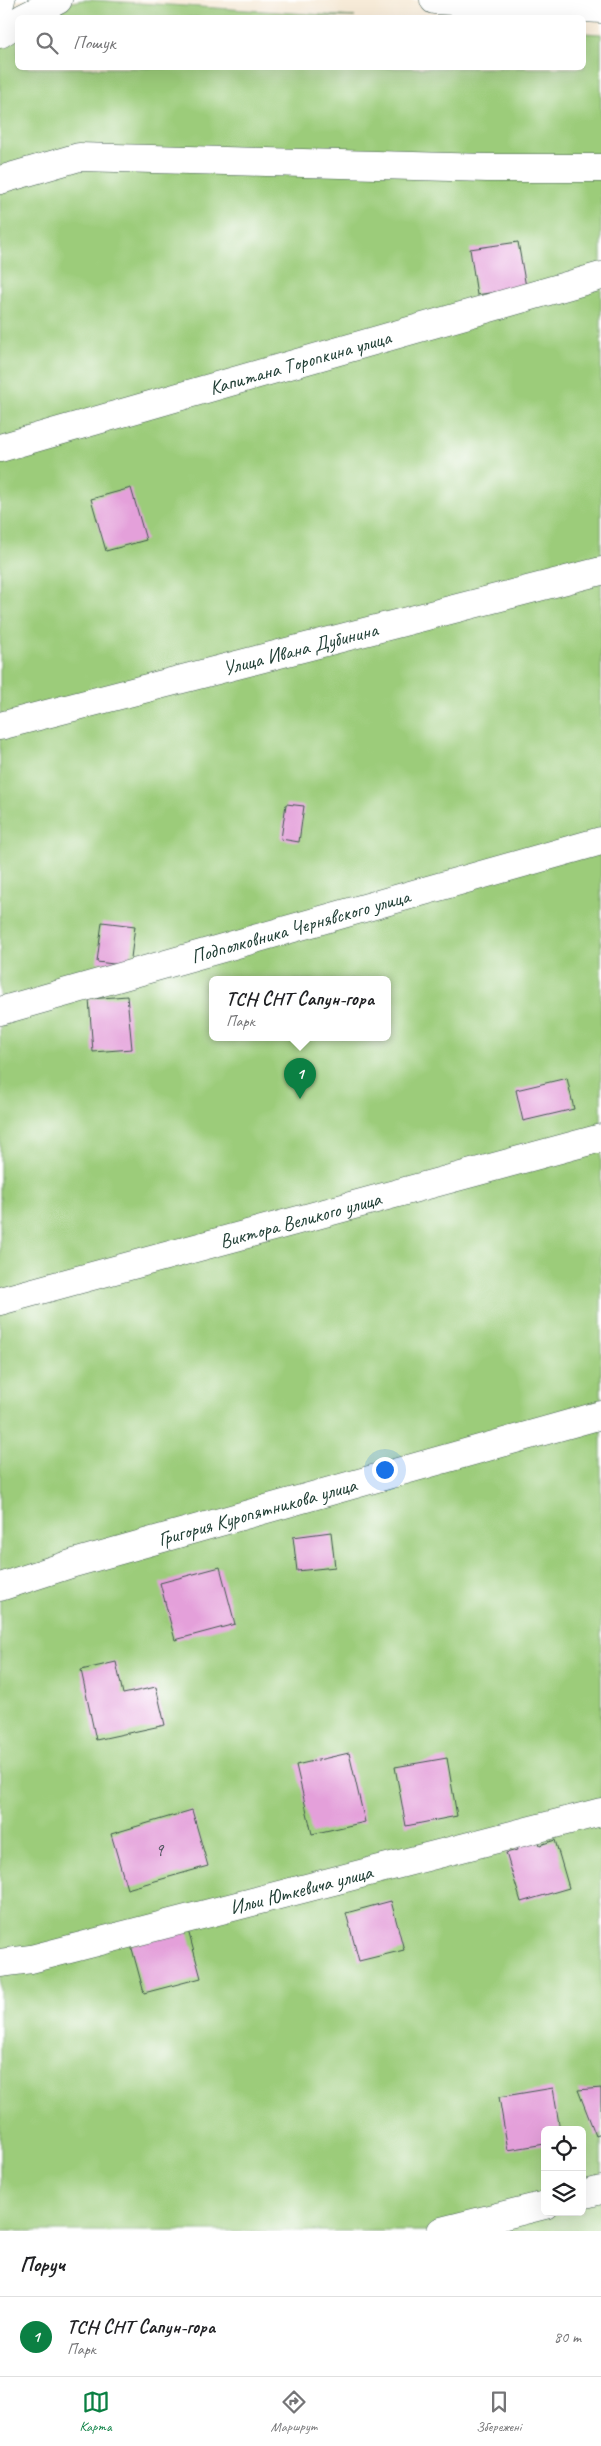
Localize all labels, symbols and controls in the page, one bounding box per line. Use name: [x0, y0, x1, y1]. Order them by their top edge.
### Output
search box: [15, 15, 586, 70]
icon: search: [33, 29, 61, 57]
text: Пошук: [73, 31, 115, 55]
street label: Капитана Торопкина улица: [206, 324, 395, 400]
street label: Улица Ивана Дубинина: [220, 616, 382, 680]
street label: Подполковника Чернявского улица: [188, 883, 414, 969]
popup: [209, 976, 391, 1041]
text: ТСН СНТ Сапун-гора: [226, 987, 374, 1011]
text: Парк: [226, 1011, 254, 1031]
pin: 1: [284, 1058, 316, 1099]
street label: Виктора Великого улица: [217, 1185, 385, 1253]
your location: [372, 1457, 398, 1483]
street label: Григория Куропятникова улица: [155, 1471, 360, 1551]
house number: 9: [155, 1839, 165, 1861]
street label: Ильи Юткевича улица: [227, 1859, 376, 1920]
map controls: [541, 2126, 586, 2216]
button: locate: [541, 2126, 586, 2171]
button: layers: [541, 2171, 586, 2216]
text: Поруч: [20, 2251, 65, 2277]
text: ТСН СНТ Сапун-гора: [67, 2315, 215, 2339]
text: 1: [32, 2327, 40, 2347]
text: 80 m: [554, 2327, 581, 2347]
text: Парк: [67, 2339, 96, 2359]
tab: Карта: [80, 2388, 112, 2435]
tab: Маршрут: [271, 2388, 317, 2435]
tab: Збережені: [476, 2388, 521, 2435]

